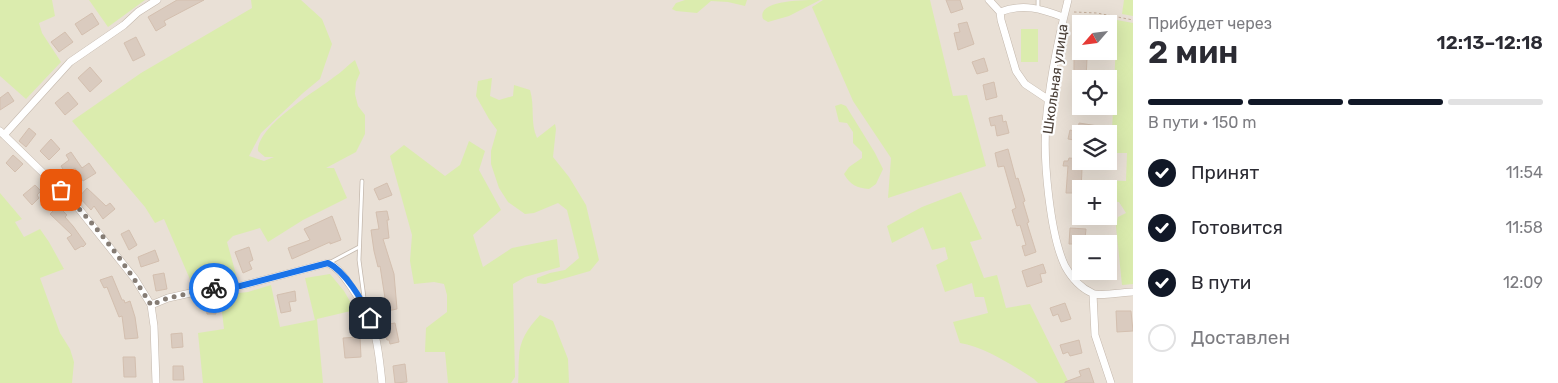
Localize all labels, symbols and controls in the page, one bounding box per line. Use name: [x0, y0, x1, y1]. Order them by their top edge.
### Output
text: Прибудет через: [1148, 14, 1272, 33]
north arrow: [1072, 15, 1118, 60]
map controls: [1072, 15, 1117, 280]
street label: Школьная улица: [1039, 23, 1072, 135]
text: 12:13–12:18: [1437, 31, 1543, 54]
text: 2 мин: [1148, 33, 1239, 71]
button: locate: [1072, 70, 1117, 115]
text: В пути · 150 m: [1148, 113, 1257, 132]
button: layers: [1072, 125, 1117, 170]
icon: check: [1148, 159, 1176, 187]
text: Принят: [1191, 161, 1259, 184]
text: 11:54: [1506, 163, 1543, 182]
pin: [40, 169, 82, 211]
icon: bag: [47, 176, 75, 204]
button: +: [1072, 180, 1117, 225]
icon: check: [1148, 214, 1176, 242]
text: Готовится: [1191, 216, 1283, 239]
text: 11:58: [1506, 218, 1543, 237]
button: −: [1072, 235, 1117, 280]
courier: [189, 263, 239, 313]
icon: check: [1148, 269, 1176, 297]
text: В пути: [1191, 271, 1251, 294]
text: 12:09: [1503, 273, 1543, 292]
icon: bike: [200, 274, 228, 302]
pin: [349, 297, 391, 339]
icon: home: [356, 304, 384, 332]
text: Доставлен: [1191, 326, 1290, 349]

